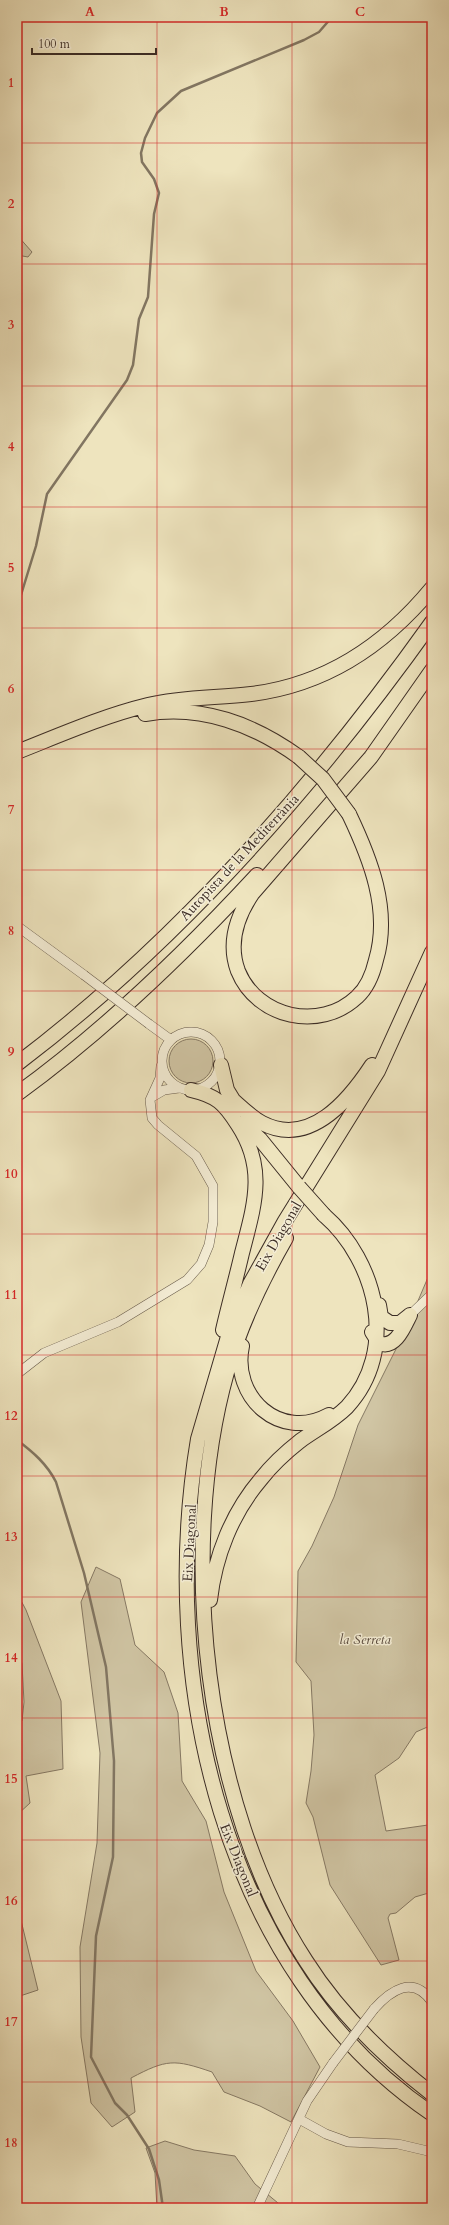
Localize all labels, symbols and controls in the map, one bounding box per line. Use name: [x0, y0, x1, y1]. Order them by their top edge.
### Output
text: A: [85, 3, 95, 21]
text: B: [219, 3, 229, 21]
text: C: [355, 3, 365, 21]
scale bar: [32, 30, 156, 56]
text: 100 m: [38, 36, 71, 52]
text: 1: [8, 74, 14, 92]
text: 2: [8, 195, 15, 213]
text: 3: [8, 316, 15, 334]
text: 4: [8, 438, 15, 456]
text: 5: [8, 559, 14, 577]
text: 6: [8, 680, 15, 698]
street label: Autopista de la Mediterrània: [176, 790, 303, 925]
text: 7: [8, 801, 15, 819]
text: 8: [8, 922, 14, 940]
text: 9: [8, 1043, 15, 1061]
text: 10: [4, 1165, 18, 1183]
street label: Eix Diagonal: [251, 1198, 306, 1275]
text: 11: [4, 1286, 18, 1304]
text: 12: [4, 1407, 18, 1425]
street label: Eix Diagonal: [178, 1503, 201, 1582]
text: 13: [4, 1528, 18, 1546]
park label: la Serreta: [339, 1630, 391, 1649]
text: 14: [4, 1649, 18, 1667]
text: 15: [4, 1770, 18, 1788]
street label: Eix Diagonal: [215, 1821, 262, 1900]
text: 16: [4, 1892, 18, 1910]
text: 17: [4, 2013, 18, 2031]
text: 18: [4, 2134, 18, 2152]

